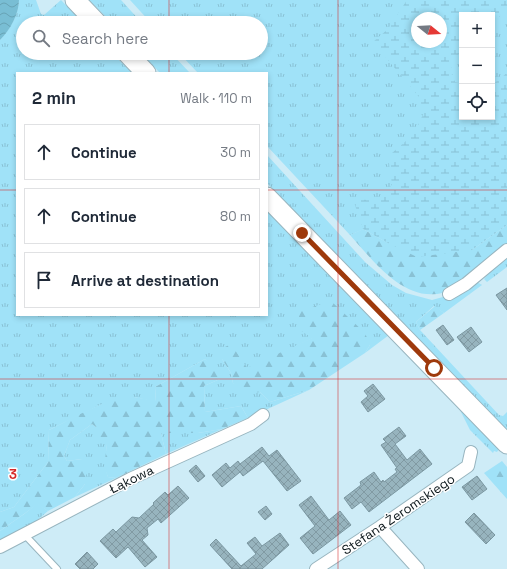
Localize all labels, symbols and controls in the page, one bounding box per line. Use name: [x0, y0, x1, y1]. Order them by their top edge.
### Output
north arrow: [411, 12, 447, 48]
map controls: [459, 12, 495, 120]
button: +: [459, 12, 495, 48]
search box: [16, 16, 268, 60]
icon: search: [30, 27, 52, 49]
text: Search here: [62, 29, 148, 48]
button: −: [459, 48, 495, 84]
button: locate: [459, 84, 495, 120]
text: 2 min: [32, 87, 76, 109]
text: Walk · 110 m: [180, 90, 252, 107]
icon: ahead: [33, 141, 55, 163]
text: Continue: [71, 143, 137, 162]
text: 30 m: [220, 144, 251, 161]
icon: ahead: [33, 205, 55, 227]
text: Continue: [71, 207, 137, 226]
text: 80 m: [220, 208, 251, 225]
route end: [293, 224, 311, 242]
icon: arrive: [33, 269, 55, 291]
text: Arrive at destination: [71, 271, 219, 290]
route start: [425, 359, 443, 377]
street label: Łąkowa: [106, 461, 157, 498]
text: 3: [9, 466, 17, 483]
street label: Stefana Żeromskiego: [338, 470, 458, 559]

